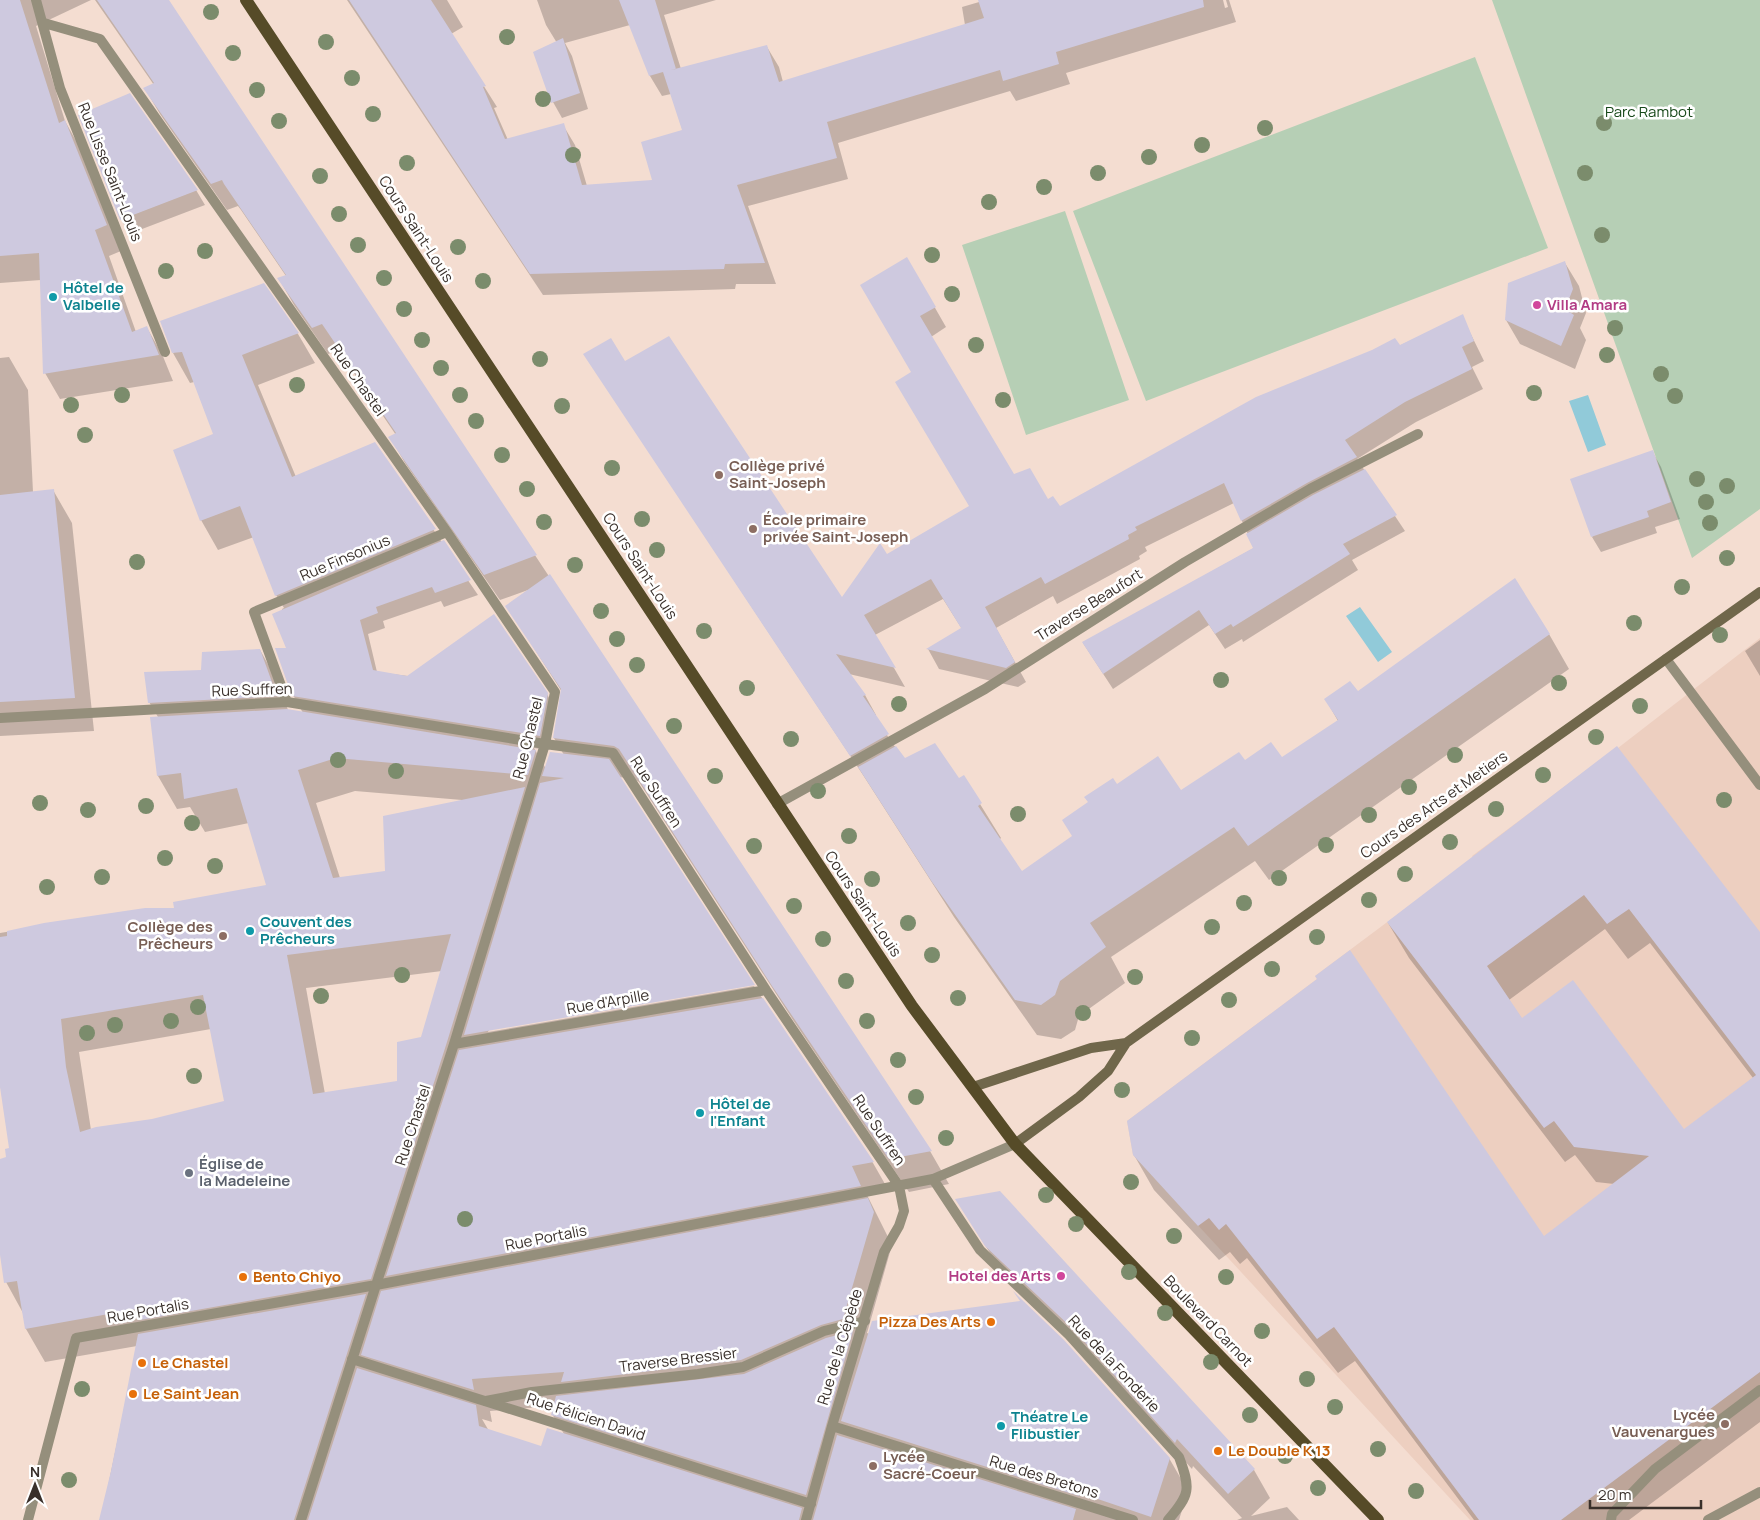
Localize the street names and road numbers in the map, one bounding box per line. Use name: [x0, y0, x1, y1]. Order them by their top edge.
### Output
street label: Rue Lisse Saint-Louis: [73, 99, 148, 244]
street label: Cours Saint-Louis: [374, 171, 459, 286]
street label: Rue Chastel: [326, 339, 391, 420]
street label: Cours Saint-Louis: [598, 508, 683, 623]
street label: Rue Finsonius: [296, 529, 393, 586]
street label: Traverse Beaufort: [1031, 563, 1146, 646]
street label: Rue Suffren: [211, 678, 293, 701]
street label: Rue Chastel: [507, 695, 548, 781]
street label: Cours des Arts et Metiers: [1356, 746, 1512, 863]
street label: Rue Suffren: [626, 752, 687, 831]
street label: Cours Saint-Louis: [820, 847, 907, 961]
street label: Rue d'Arpille: [565, 984, 651, 1019]
street label: Rue Chastel: [390, 1082, 435, 1168]
street label: Rue Suffren: [848, 1090, 911, 1169]
street label: Rue Portalis: [503, 1219, 589, 1256]
street label: Boulevard Carnot: [1159, 1270, 1258, 1371]
street label: Rue de la Cépède: [812, 1286, 867, 1407]
street label: Rue Portalis: [105, 1293, 191, 1328]
street label: Rue de la Fonderie: [1064, 1310, 1165, 1417]
street label: Traverse Bressier: [618, 1342, 739, 1377]
street label: Rue Félicien David: [524, 1387, 648, 1446]
street label: Rue des Bretons: [987, 1450, 1101, 1503]

